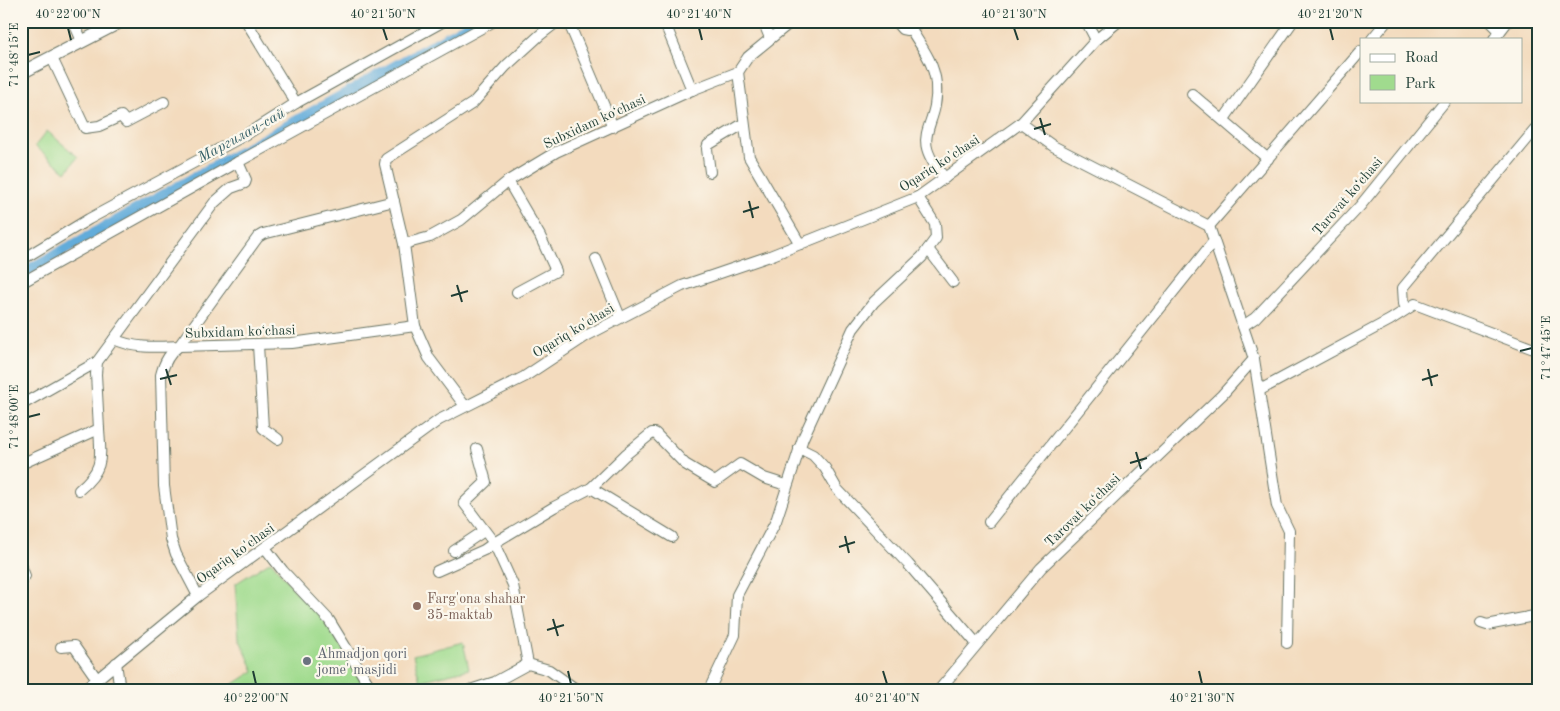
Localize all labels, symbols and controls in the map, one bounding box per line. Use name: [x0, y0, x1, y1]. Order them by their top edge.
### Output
text: 40°21'50"N: [350, 8, 416, 21]
text: 40°22'00"N: [35, 9, 101, 21]
text: 40°21'40"N: [666, 9, 732, 21]
text: 40°21'30"N: [981, 9, 1047, 21]
text: 40°21'20"N: [1297, 9, 1363, 21]
text: 71°48'15"E: [8, 23, 21, 87]
legend: [1360, 38, 1522, 102]
text: Road: [1405, 51, 1439, 66]
text: Park: [1405, 77, 1436, 92]
street label: Subxidam koʻchasi: [541, 91, 648, 152]
water label: Маргилан-сай: [195, 106, 288, 167]
street label: Oqariq ko'chasi: [897, 133, 982, 195]
street label: Tarovat koʻchasi: [1309, 154, 1385, 238]
street label: Oqariq ko'chasi: [530, 301, 617, 361]
text: 71°47'45"E: [1540, 316, 1553, 380]
street label: Subxidam koʻchasi: [184, 322, 296, 341]
text: 71°48'00"E: [9, 385, 21, 449]
street label: Tarovat koʻchasi: [1042, 471, 1123, 550]
street label: Oqariq ko'chasi: [194, 521, 277, 587]
place label: Farg'ona shahar 35-maktab: [427, 592, 526, 622]
marker: Farg'ona shahar 35-maktab: [411, 600, 423, 612]
place label: Ahmadjon qori jome' masjidi: [316, 647, 407, 677]
marker: Ahmadjon qori jome' masjidi: [301, 655, 313, 667]
text: 40°21'50"N: [538, 692, 604, 705]
text: 40°22'00"N: [223, 693, 289, 705]
text: 40°21'40"N: [854, 693, 920, 705]
text: 40°21'30"N: [1169, 693, 1235, 705]

